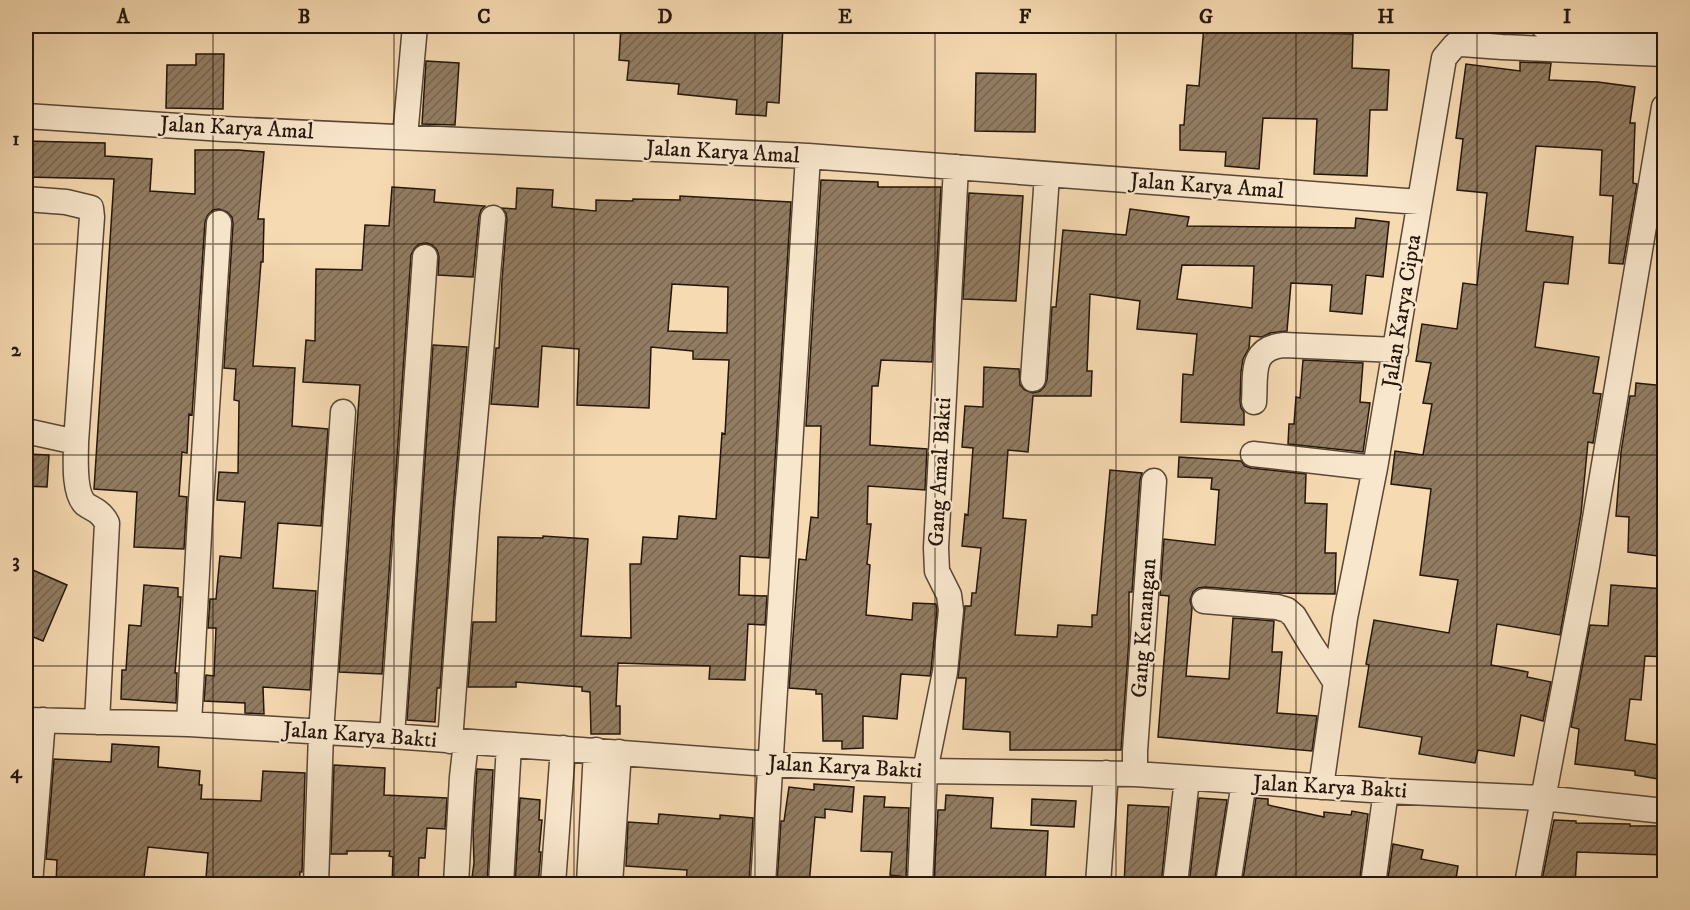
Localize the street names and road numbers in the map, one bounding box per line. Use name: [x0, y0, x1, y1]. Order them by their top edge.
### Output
street label: Jalan Karya Amal: [157, 110, 315, 146]
street label: Jalan Karya Amal: [643, 134, 801, 170]
street label: Jalan Karya Amal: [1127, 167, 1285, 205]
street label: Jalan Karya Cipta: [1376, 232, 1428, 392]
street label: Gang Amal Bakti: [923, 397, 957, 547]
street label: Gang Kenangan: [1126, 557, 1162, 699]
street label: Jalan Karya Bakti: [280, 716, 438, 754]
street label: Jalan Karya Bakti: [765, 749, 923, 785]
street label: Jalan Karya Bakti: [1250, 769, 1408, 805]

